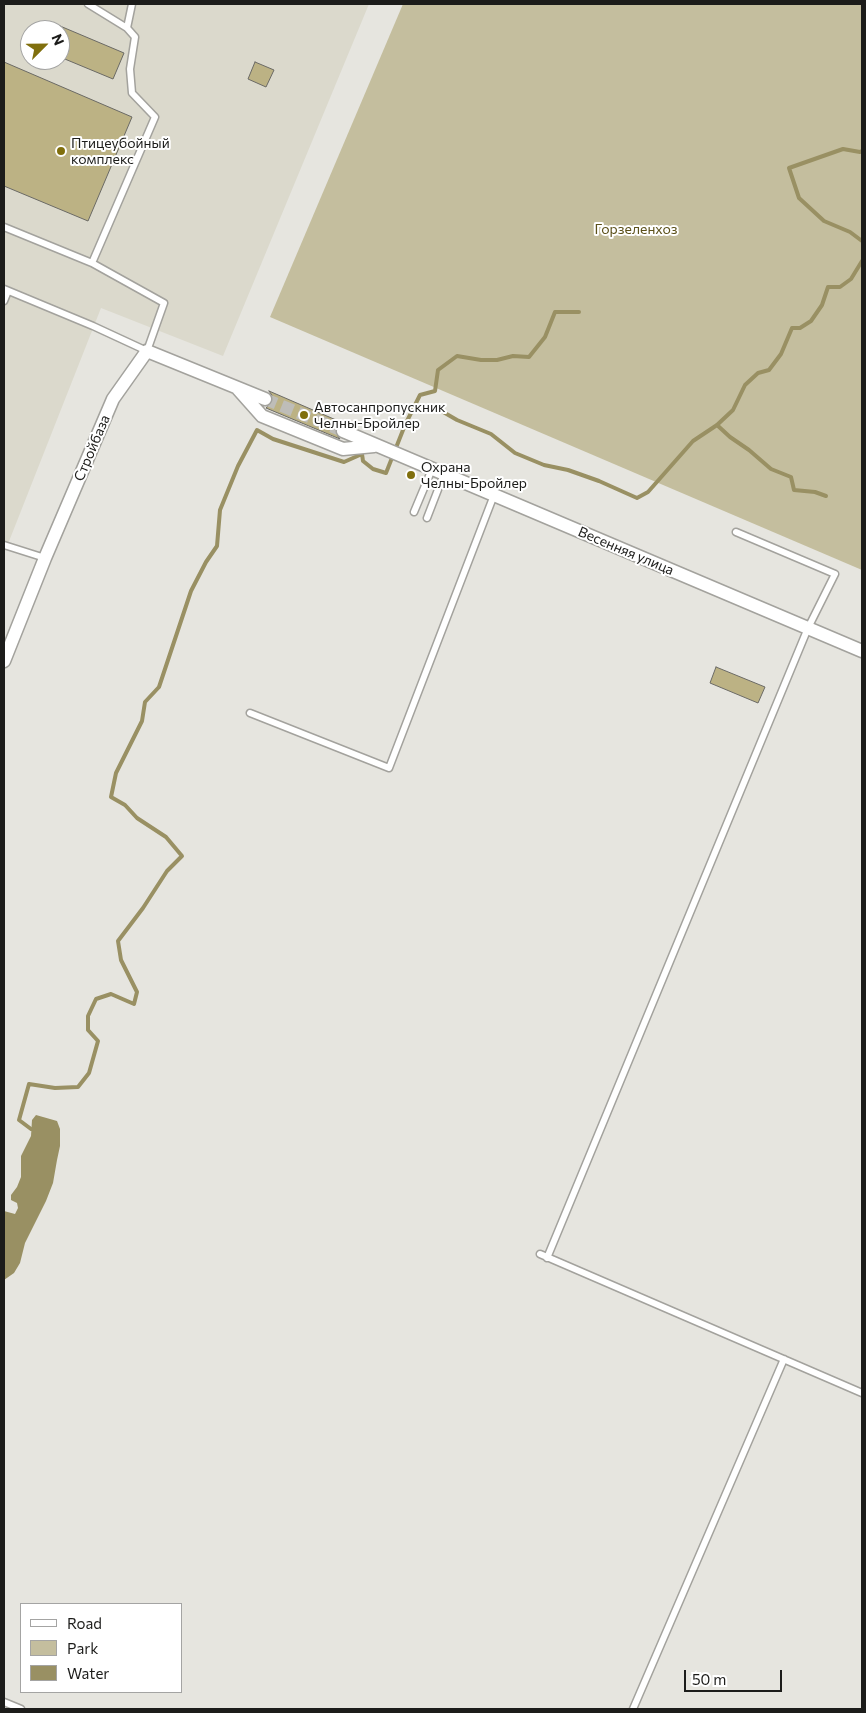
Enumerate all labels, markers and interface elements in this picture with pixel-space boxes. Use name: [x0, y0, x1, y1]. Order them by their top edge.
north arrow: [20, 20, 70, 70]
text: N: [48, 31, 68, 47]
place label: Птицеубойный комплекс: [71, 135, 170, 168]
marker: Птицеубойный комплекс: [55, 145, 67, 157]
park label: Горзеленхоз: [594, 221, 678, 237]
place label: Автосанпропускник Челны-Бройлер: [314, 399, 445, 432]
marker: Автосанпропускник Челны-Бройлер: [298, 409, 310, 421]
street label: Стройбаза: [71, 412, 113, 484]
place label: Охрана Челны-Бройлер: [421, 459, 527, 492]
marker: Охрана Челны-Бройлер: [405, 469, 417, 481]
street label: Весенняя улица: [576, 523, 676, 579]
legend: [20, 1603, 182, 1693]
text: Road: [67, 1614, 102, 1632]
text: Park: [67, 1639, 98, 1657]
scale bar: [686, 1660, 784, 1692]
text: Water: [67, 1664, 109, 1682]
text: 50 m: [692, 1670, 726, 1688]

